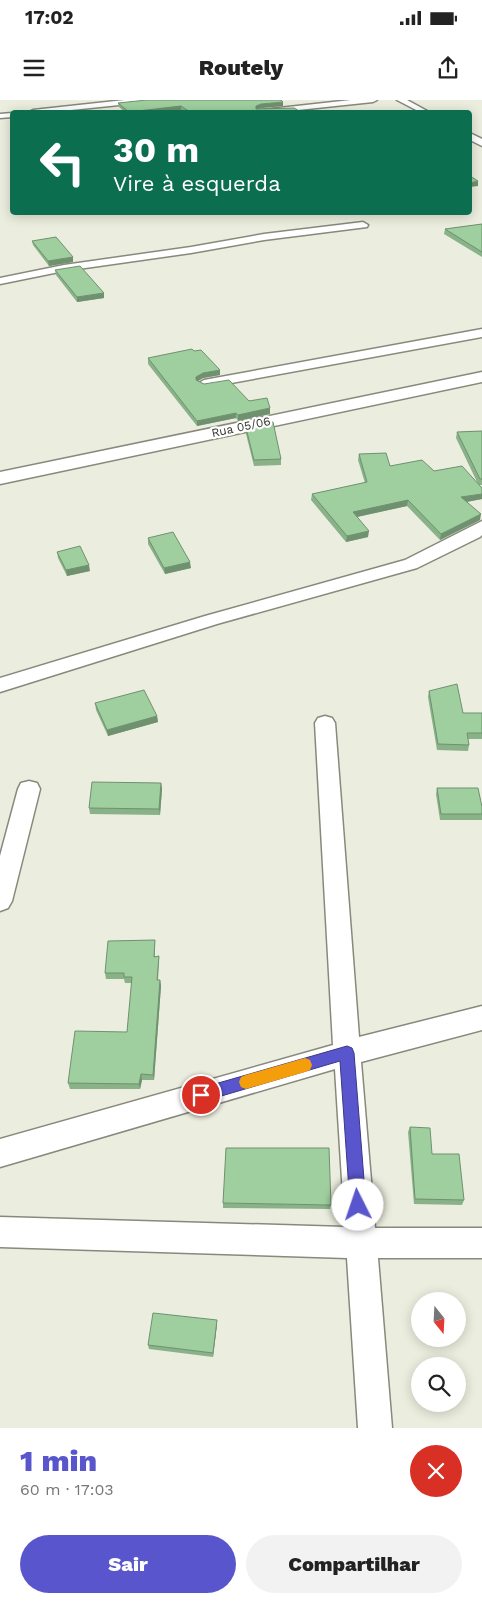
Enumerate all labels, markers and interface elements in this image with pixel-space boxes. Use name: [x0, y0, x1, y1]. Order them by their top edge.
text: 17:02: [25, 6, 74, 29]
icon: menu: [20, 54, 48, 82]
icon: share: [434, 54, 462, 82]
text: Routely: [199, 55, 283, 80]
text: 30 m: [113, 129, 199, 171]
icon: left: [30, 130, 95, 195]
text: Vire à esquerda: [113, 171, 281, 196]
street label: Rua 05/06: [210, 414, 272, 440]
pin: [180, 1074, 222, 1116]
icon: arrive: [187, 1081, 215, 1109]
position arrow: [331, 1178, 383, 1230]
north arrow: [411, 1292, 466, 1348]
map controls: [411, 1292, 466, 1412]
button: search: [411, 1357, 466, 1412]
text: 1 min: [20, 1443, 97, 1478]
button: close: [410, 1445, 462, 1497]
text: 60 m · 17:03: [20, 1480, 114, 1499]
button: Sair: [20, 1535, 236, 1593]
button: Compartilhar: [246, 1535, 462, 1593]

